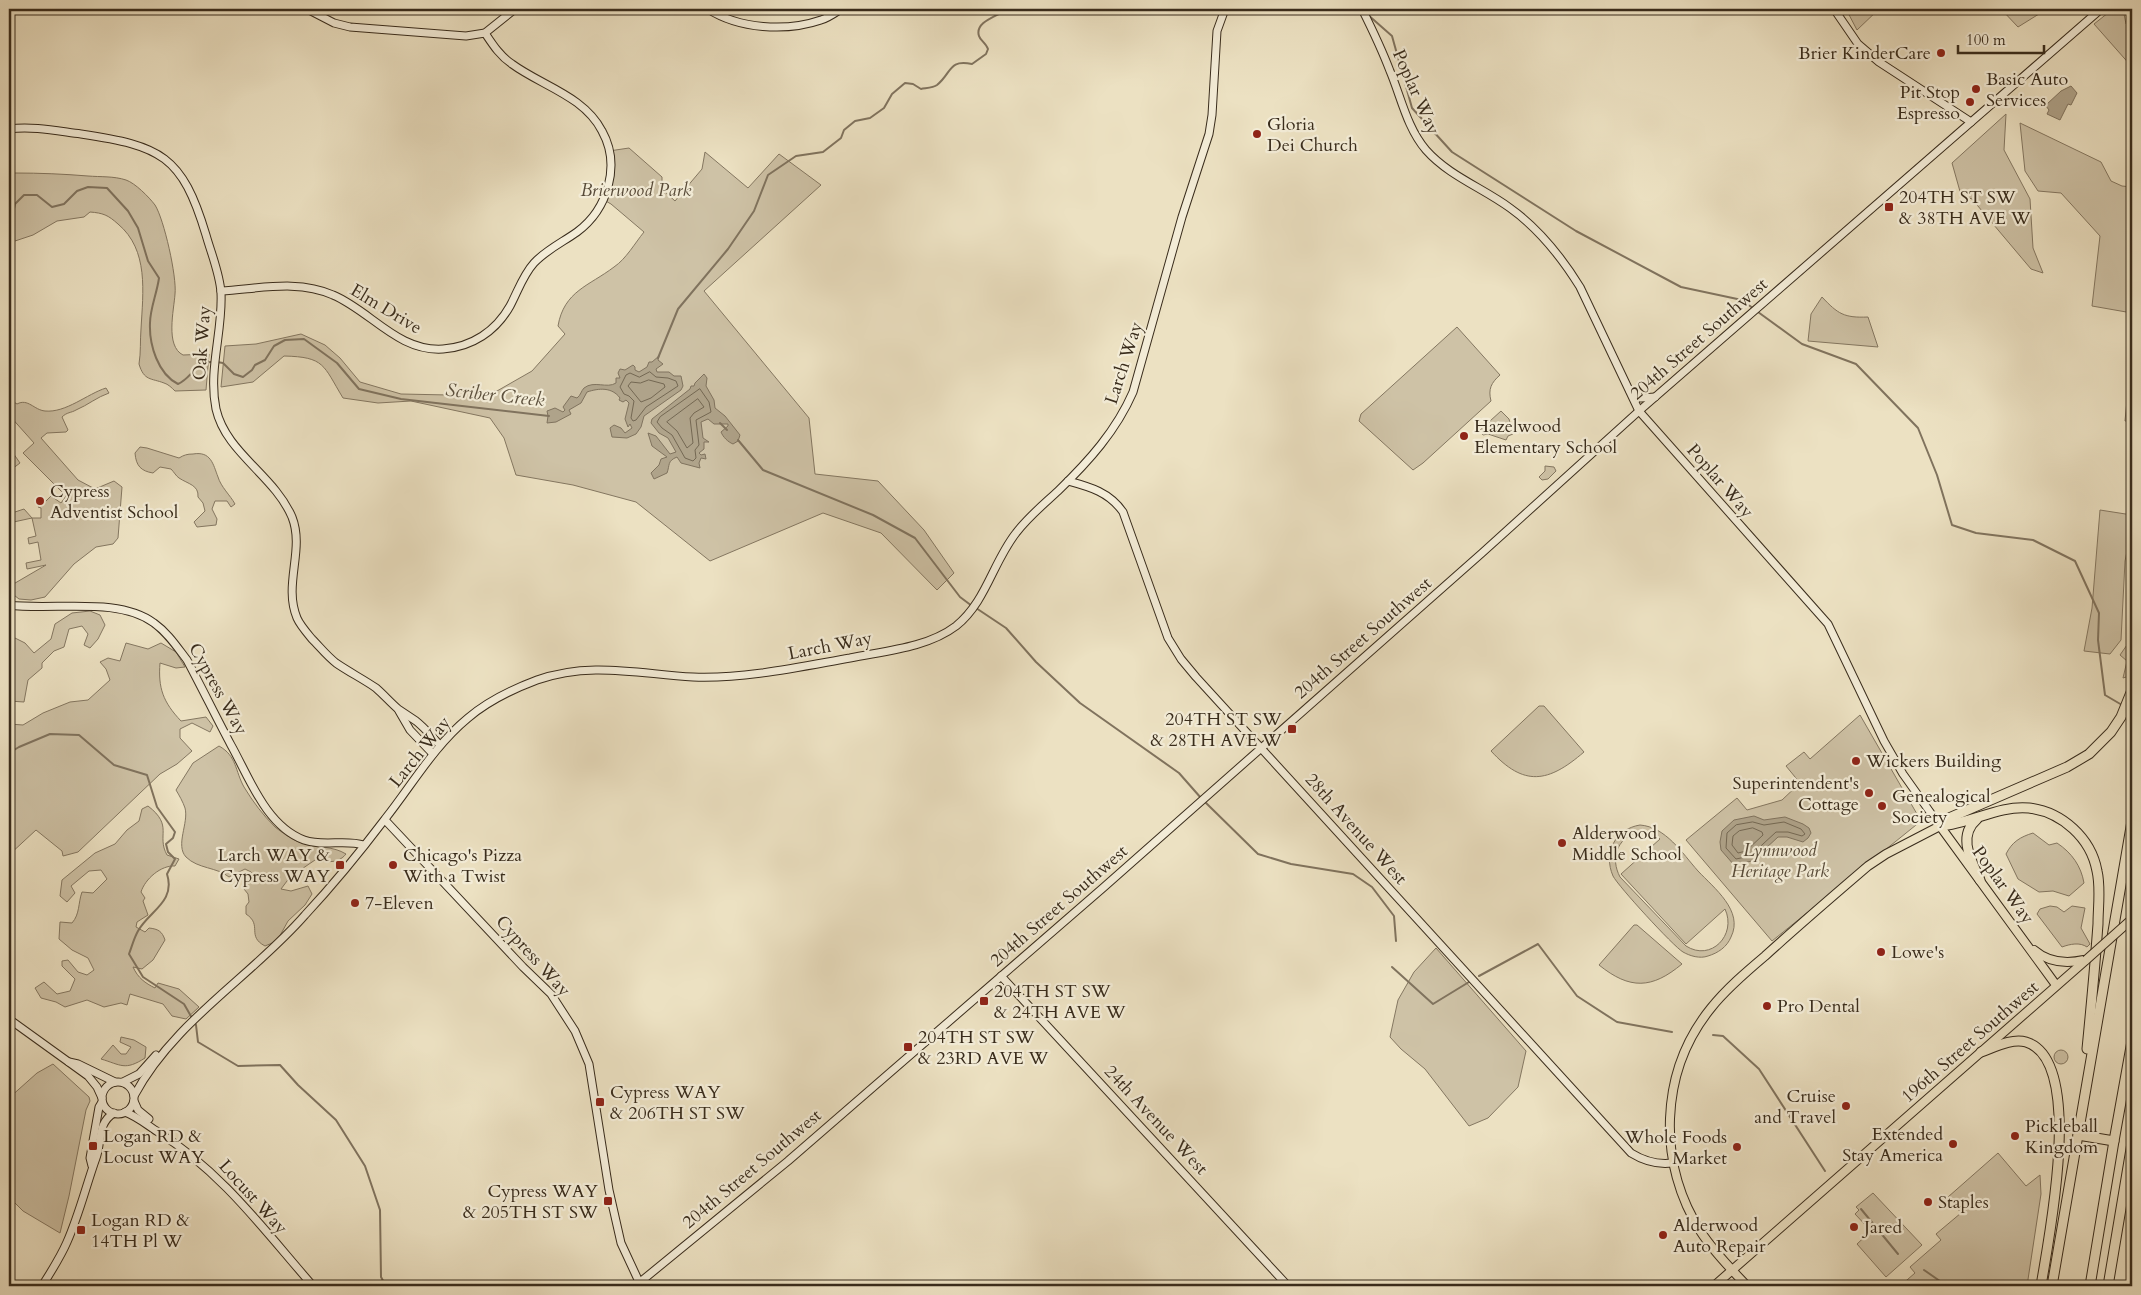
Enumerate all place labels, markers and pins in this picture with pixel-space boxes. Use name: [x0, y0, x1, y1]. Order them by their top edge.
place label: Brier KinderCare: [1798, 41, 1931, 66]
marker: Brier KinderCare: [1935, 47, 1947, 59]
place label: Basic Auto Services: [1986, 67, 2069, 113]
place label: Pit Stop Espresso: [1897, 80, 1960, 126]
marker: Basic Auto Services: [1970, 83, 1982, 95]
marker: Pit Stop Espresso: [1964, 96, 1976, 108]
place label: Gloria Dei Church: [1267, 112, 1358, 158]
marker: Gloria Dei Church: [1251, 128, 1263, 140]
place label: 204TH ST SW & 38TH AVE W: [1899, 185, 2031, 231]
marker: 204TH ST SW & 38TH AVE W: [1883, 201, 1895, 213]
place label: Hazelwood Elementary School: [1474, 414, 1617, 460]
marker: Hazelwood Elementary School: [1458, 430, 1470, 442]
place label: Cypress Adventist School: [50, 479, 179, 525]
marker: Cypress Adventist School: [34, 495, 46, 507]
place label: 204TH ST SW & 28TH AVE W: [1150, 707, 1282, 753]
marker: 204TH ST SW & 28TH AVE W: [1286, 723, 1298, 735]
place label: Wickers Building: [1865, 749, 2002, 774]
marker: Wickers Building: [1850, 755, 1862, 767]
place label: Superintendent's Cottage: [1733, 771, 1859, 817]
place label: Genealogical Society: [1892, 784, 1991, 830]
marker: Superintendent's Cottage: [1863, 787, 1875, 799]
marker: Genealogical Society: [1876, 800, 1888, 812]
place label: Alderwood Middle School: [1572, 821, 1682, 867]
marker: Alderwood Middle School: [1556, 837, 1568, 849]
place label: Larch WAY & Cypress WAY: [218, 843, 331, 889]
place label: Chicago's Pizza With a Twist: [402, 843, 522, 889]
marker: Larch WAY & Cypress WAY: [334, 859, 346, 871]
marker: Chicago's Pizza With a Twist: [387, 859, 399, 871]
place label: 7-Eleven: [365, 891, 434, 916]
marker: 7-Eleven: [349, 897, 361, 909]
place label: Lowe's: [1891, 940, 1944, 965]
marker: Lowe's: [1875, 946, 1887, 958]
place label: 204TH ST SW & 24TH AVE W: [994, 979, 1126, 1025]
place label: Pro Dental: [1777, 994, 1860, 1019]
marker: 204TH ST SW & 24TH AVE W: [978, 995, 990, 1007]
marker: Pro Dental: [1761, 1000, 1773, 1012]
place label: 204TH ST SW & 23RD AVE W: [918, 1025, 1049, 1071]
marker: 204TH ST SW & 23RD AVE W: [902, 1041, 914, 1053]
place label: Cypress WAY & 206TH ST SW: [610, 1080, 745, 1126]
place label: Cruise and Travel: [1754, 1084, 1836, 1130]
marker: Cypress WAY & 206TH ST SW: [594, 1096, 606, 1108]
marker: Cruise and Travel: [1840, 1100, 1852, 1112]
place label: Pickleball Kingdom: [2025, 1114, 2099, 1160]
place label: Extended Stay America: [1842, 1122, 1943, 1168]
place label: Logan RD & Locust WAY: [103, 1124, 205, 1170]
place label: Whole Foods Market: [1624, 1125, 1727, 1171]
marker: Pickleball Kingdom: [2009, 1130, 2021, 1142]
marker: Extended Stay America: [1947, 1138, 1959, 1150]
marker: Logan RD & Locust WAY: [87, 1140, 99, 1152]
marker: Whole Foods Market: [1731, 1141, 1743, 1153]
place label: Cypress WAY & 205TH ST SW: [463, 1179, 599, 1225]
place label: Staples: [1938, 1190, 1989, 1215]
marker: Cypress WAY & 205TH ST SW: [602, 1195, 614, 1207]
marker: Staples: [1922, 1196, 1934, 1208]
place label: Logan RD & 14TH Pl W: [91, 1208, 190, 1254]
place label: Alderwood Auto Repair: [1673, 1213, 1766, 1259]
place label: Jared: [1861, 1215, 1903, 1240]
marker: Jared: [1848, 1221, 1860, 1233]
marker: Logan RD & 14TH Pl W: [75, 1224, 87, 1236]
marker: Alderwood Auto Repair: [1657, 1229, 1669, 1241]

